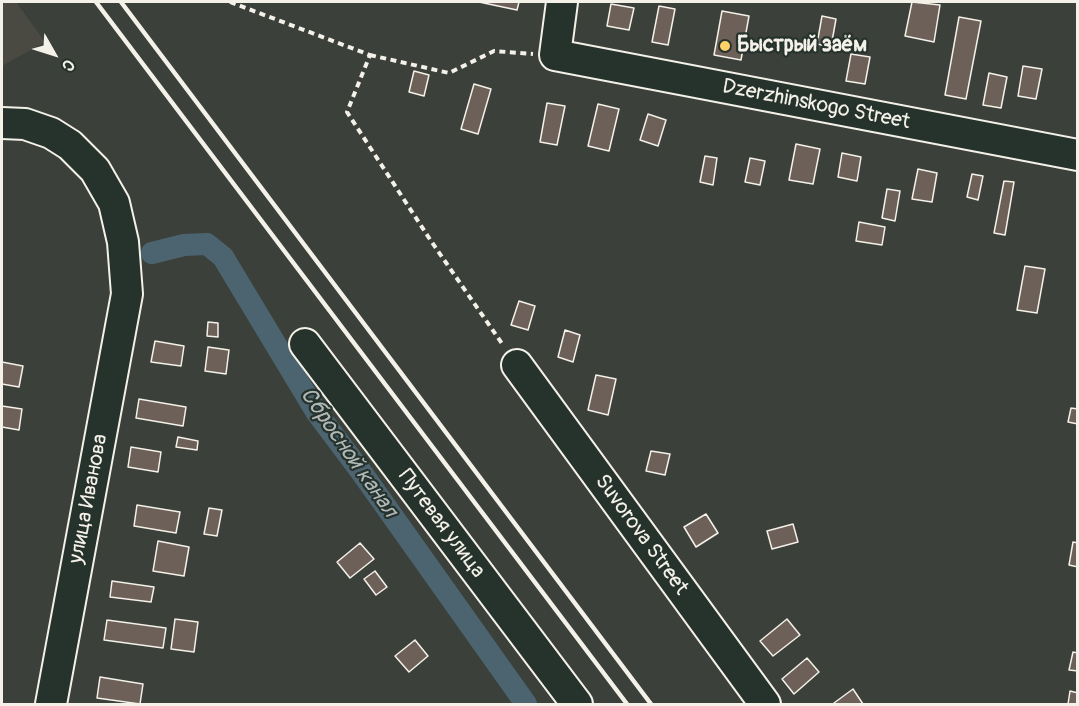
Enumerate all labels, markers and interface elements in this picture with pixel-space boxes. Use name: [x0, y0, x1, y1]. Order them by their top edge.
north arrow: [24, 24, 84, 84]
place label: Быстрый заём: [737, 33, 867, 59]
marker: Быстрый заём: [718, 39, 732, 53]
text: С: [57, 55, 79, 75]
street label: Dzerzhinskogo Street: [720, 74, 912, 136]
water label: Сбросной канал: [294, 383, 402, 523]
street label: улица Иванова: [64, 432, 114, 566]
street label: Путевая улица: [392, 465, 490, 583]
street label: Suvorova Street: [589, 470, 693, 600]

